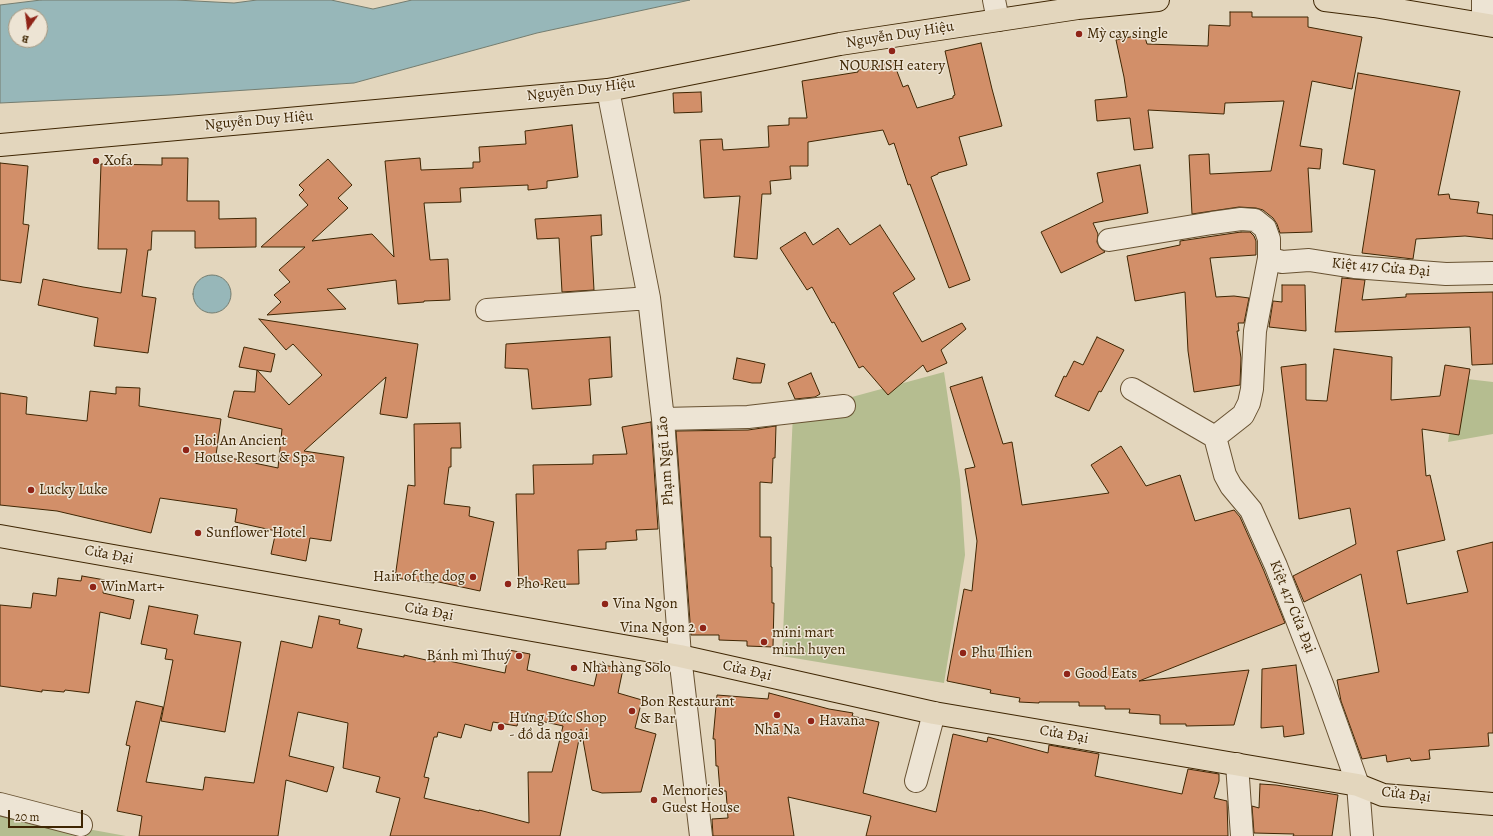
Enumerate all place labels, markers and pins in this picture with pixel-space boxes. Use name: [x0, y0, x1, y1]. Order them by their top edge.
place label: Mỳ cay single: [1087, 25, 1168, 43]
marker: Mỳ cay single: [1074, 29, 1084, 39]
marker: NOURISH eatery: [887, 46, 897, 56]
place label: NOURISH eatery: [839, 57, 945, 75]
place label: Xofa: [104, 152, 133, 170]
marker: Xofa: [91, 156, 101, 166]
place label: Hoi An Ancient House Resort & Spa: [194, 432, 315, 467]
marker: Hoi An Ancient House Resort & Spa: [181, 445, 191, 455]
place label: Lucky Luke: [39, 481, 108, 499]
marker: Lucky Luke: [26, 485, 36, 495]
place label: Sunflower Hotel: [206, 524, 306, 542]
marker: Sunflower Hotel: [193, 528, 203, 538]
place label: Hair of the dog: [373, 568, 465, 586]
marker: Hair of the dog: [468, 572, 478, 582]
place label: Pho Reu: [516, 575, 566, 593]
place label: WinMart+: [101, 578, 165, 596]
marker: Pho Reu: [503, 579, 513, 589]
marker: WinMart+: [88, 582, 98, 592]
place label: Vina Ngon: [613, 595, 678, 613]
marker: Vina Ngon: [600, 599, 610, 609]
place label: Vina Ngon 2: [620, 619, 695, 637]
marker: Vina Ngon 2: [698, 623, 708, 633]
place label: mini mart minh huyen: [772, 624, 845, 659]
marker: mini mart minh huyen: [759, 637, 769, 647]
place label: Phu Thien: [971, 644, 1032, 662]
place label: Bánh mì Thuý: [427, 647, 511, 665]
marker: Phu Thien: [958, 648, 968, 658]
marker: Bánh mì Thuý: [514, 651, 524, 661]
place label: Nhà hàng Solo: [582, 659, 671, 677]
marker: Nhà hàng Solo: [569, 663, 579, 673]
place label: Good Eats: [1075, 665, 1137, 683]
marker: Good Eats: [1062, 669, 1072, 679]
place label: Bon Restaurant & Bar: [640, 693, 735, 728]
marker: Bon Restaurant & Bar: [627, 706, 637, 716]
place label: Hưng Đức Shop - đồ dã ngoại: [509, 709, 607, 744]
marker: Nhã Na: [772, 710, 782, 720]
place label: Havana: [819, 712, 865, 730]
marker: Havana: [806, 716, 816, 726]
place label: Nhã Na: [754, 721, 800, 739]
marker: Hưng Đức Shop - đồ dã ngoại: [496, 722, 506, 732]
place label: Memories Guest House: [662, 782, 740, 817]
marker: Memories Guest House: [649, 795, 659, 805]

